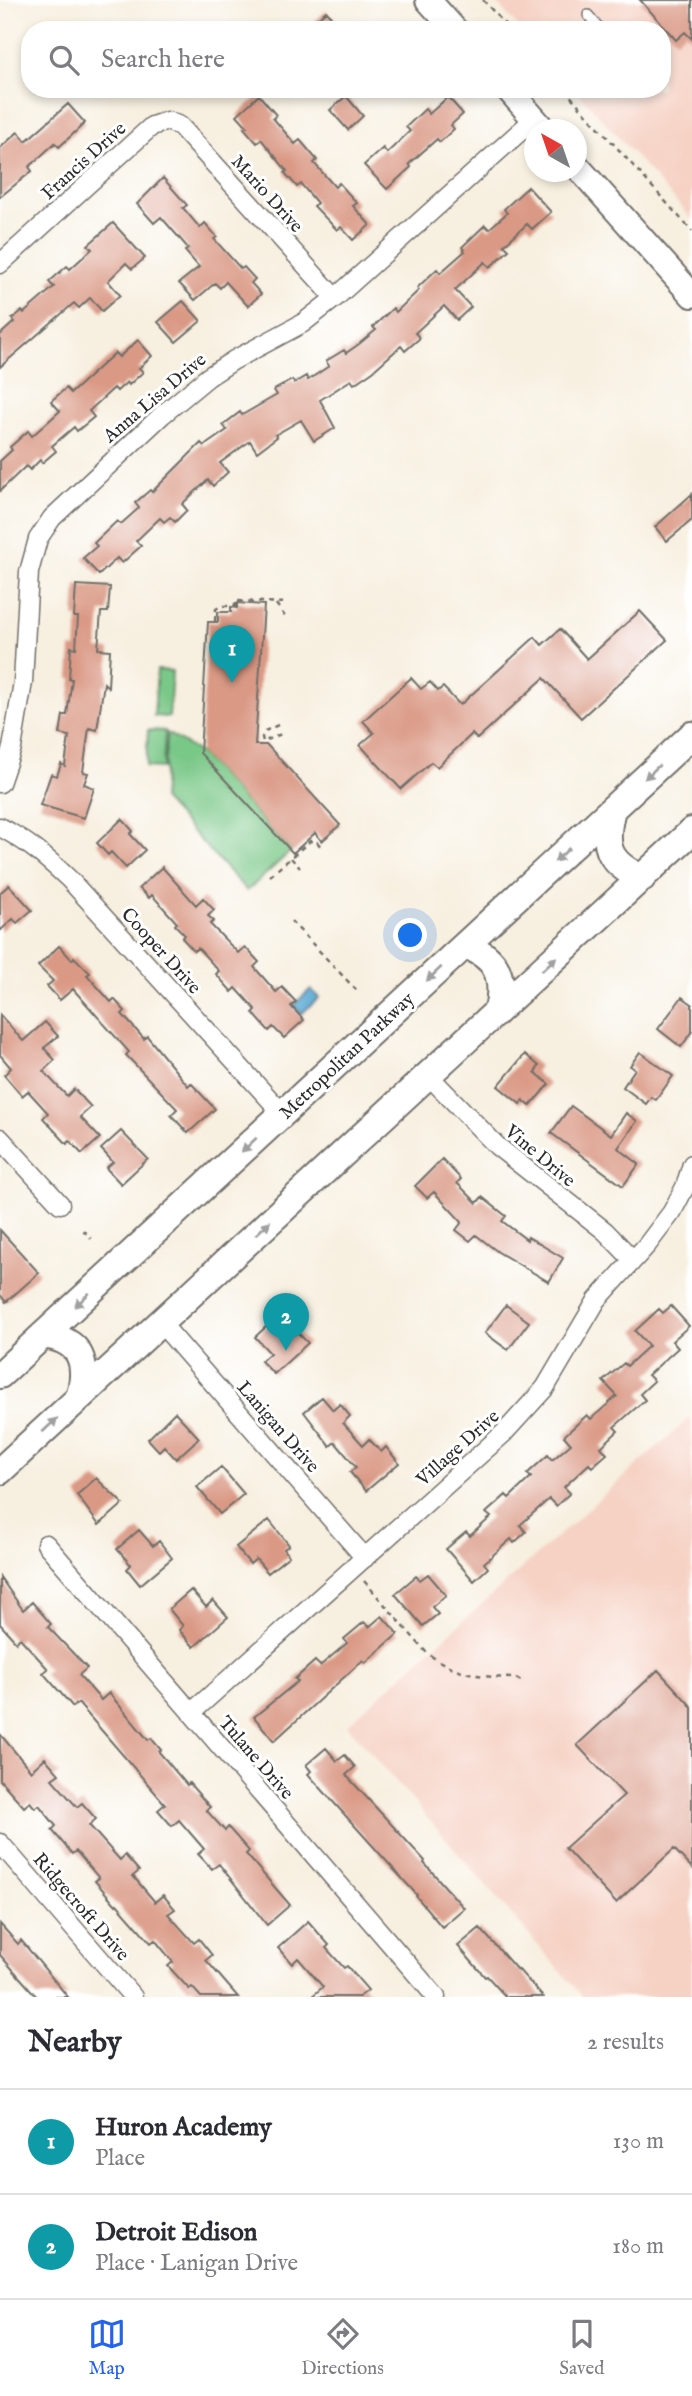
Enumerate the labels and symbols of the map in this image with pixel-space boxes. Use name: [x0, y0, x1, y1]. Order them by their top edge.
street label: Francis Drive: [37, 117, 132, 206]
north arrow: [524, 119, 587, 182]
street label: Mario Drive: [225, 150, 308, 238]
street label: Anna Lisa Drive: [98, 348, 212, 449]
pin: 1: [209, 625, 255, 683]
one-way arrow: [643, 764, 661, 780]
one-way arrow: [553, 847, 571, 863]
street label: Cooper Drive: [115, 903, 206, 1000]
your location: [393, 918, 427, 952]
one-way arrow: [540, 956, 557, 972]
one-way arrow: [426, 966, 443, 982]
street label: Metropolitan Parkway: [275, 987, 420, 1125]
street label: Vine Drive: [499, 1119, 580, 1193]
one-way arrow: [241, 1137, 258, 1153]
one-way arrow: [254, 1221, 271, 1237]
one-way arrow: [74, 1291, 91, 1307]
pin: 2: [263, 1293, 309, 1351]
street label: Lanigan Drive: [231, 1376, 324, 1478]
street label: Village Drive: [411, 1405, 505, 1493]
one-way arrow: [41, 1417, 58, 1433]
street label: Tulane Drive: [213, 1712, 298, 1805]
street label: Ridgecroft Drive: [27, 1848, 134, 1967]

